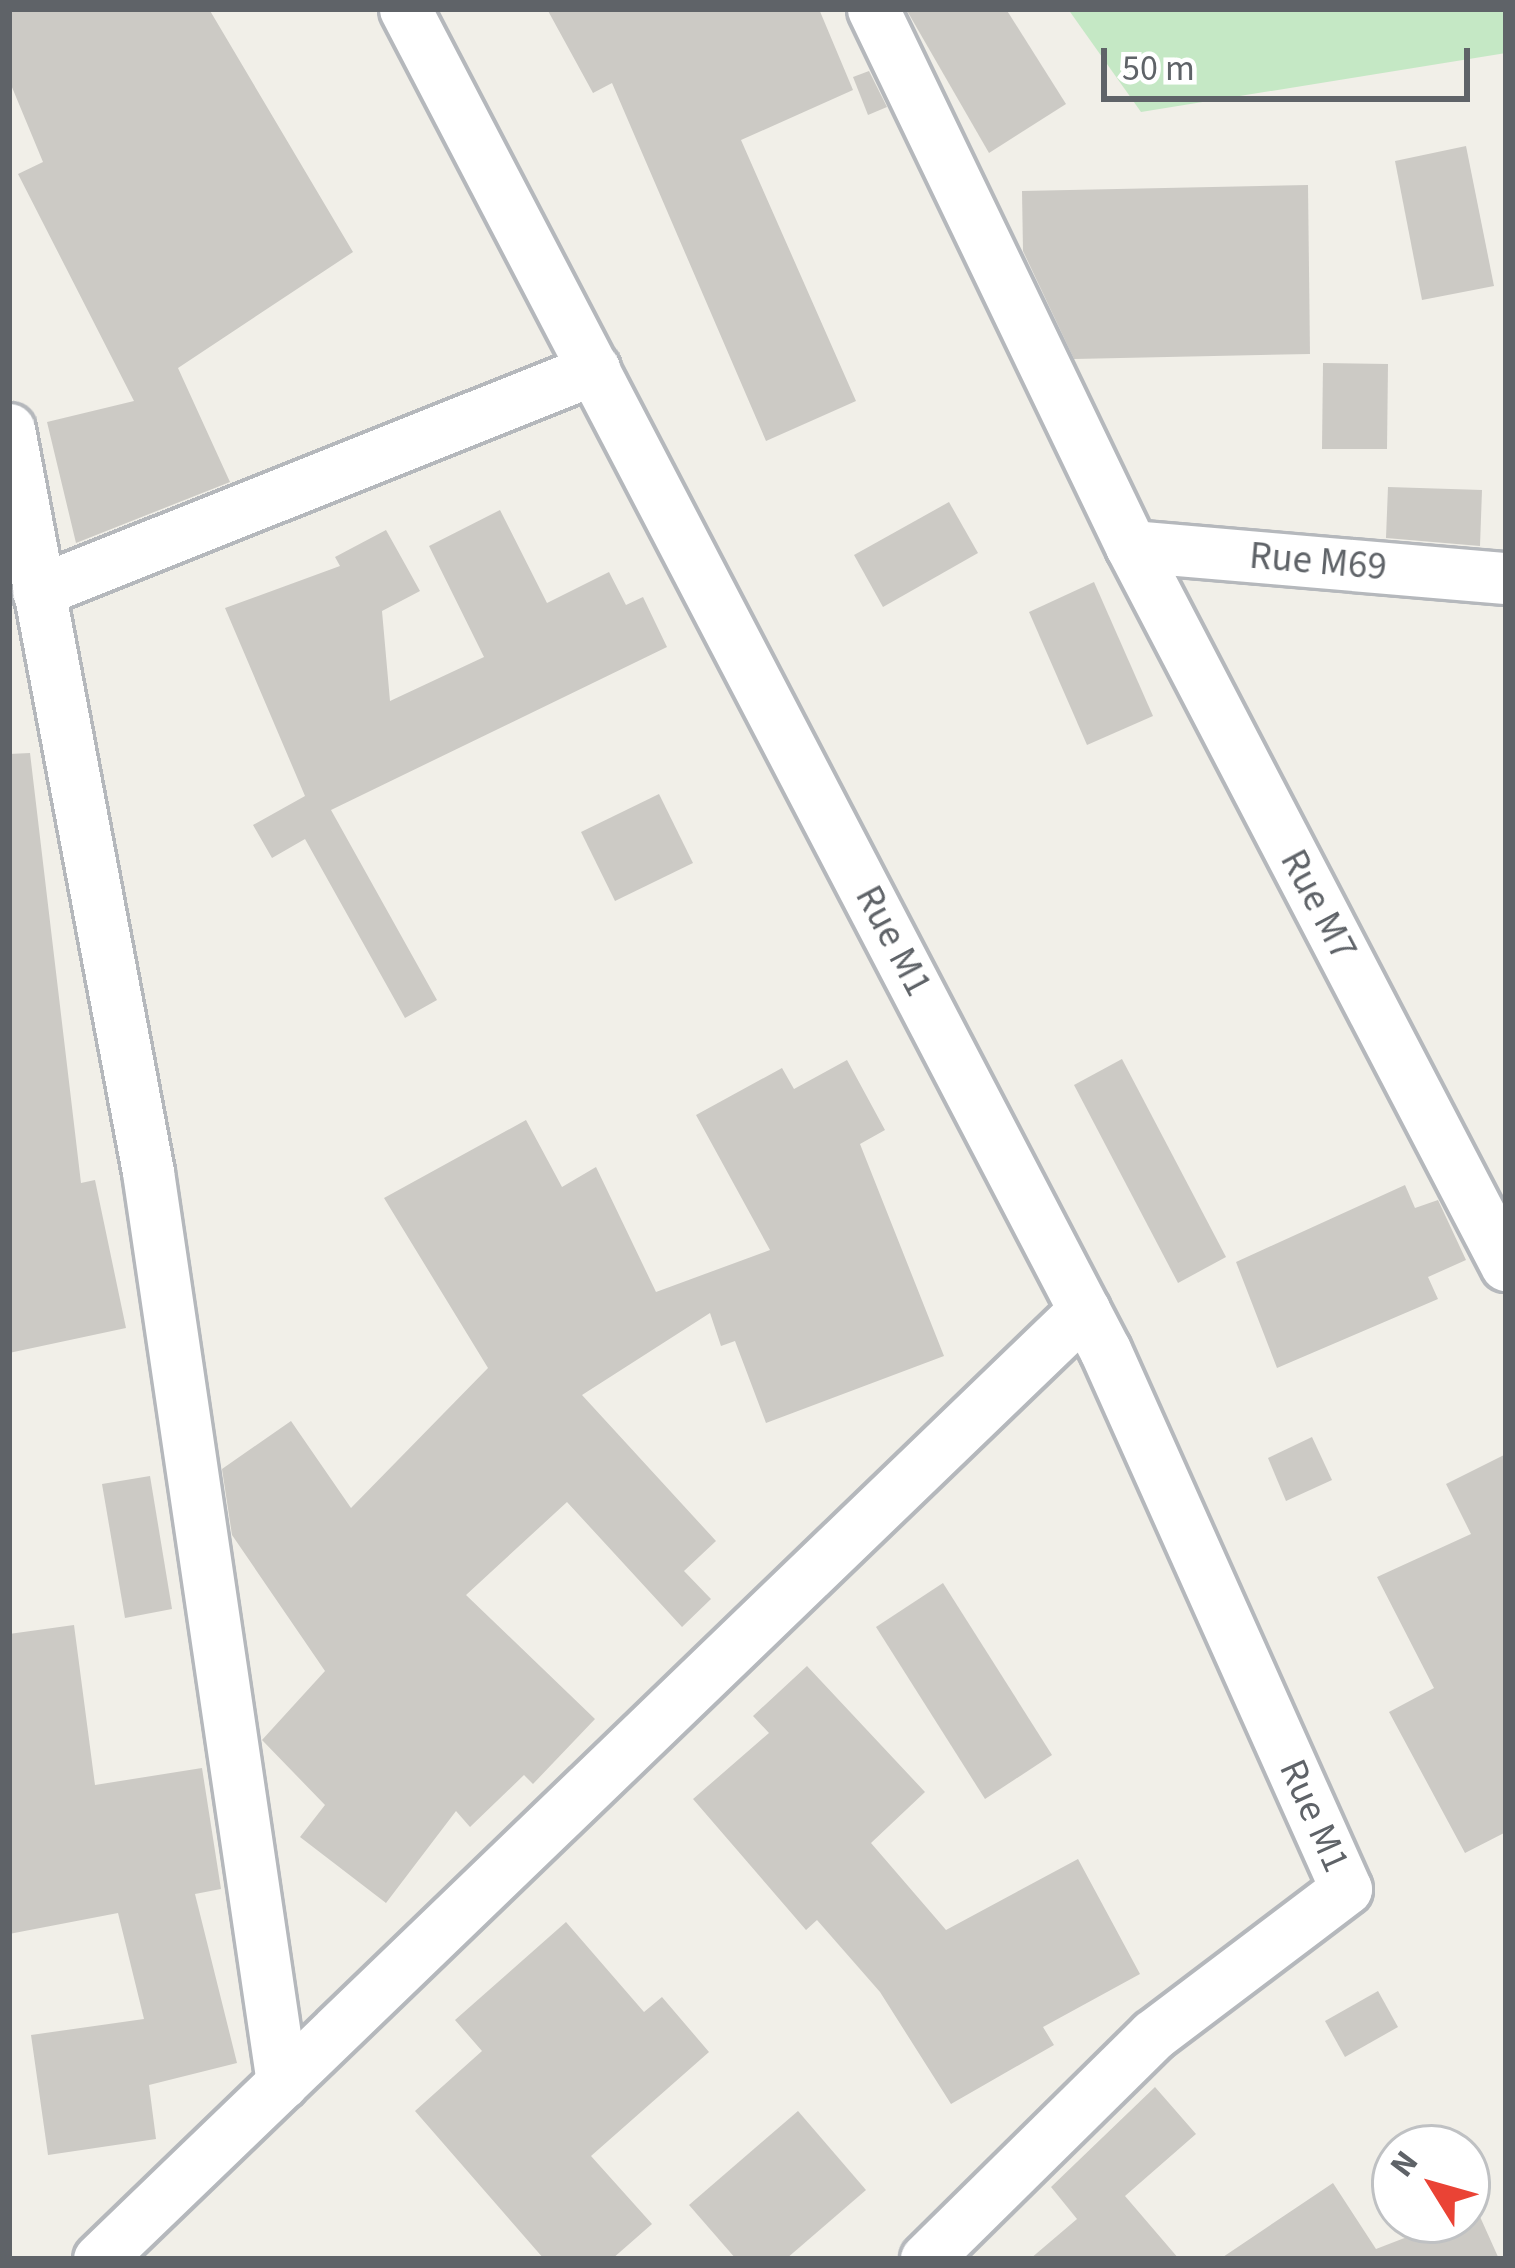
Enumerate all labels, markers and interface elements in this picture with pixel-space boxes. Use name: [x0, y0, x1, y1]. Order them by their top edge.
scale bar: [1107, 24, 1476, 98]
text: 50 m: [1122, 43, 1195, 94]
street label: Rue M69: [1247, 533, 1389, 591]
street label: Rue M7: [1270, 842, 1366, 968]
street label: Rue M1: [845, 878, 941, 1004]
street label: Rue M1: [1269, 1752, 1359, 1880]
north arrow: [1371, 2124, 1491, 2244]
text: N: [1379, 2141, 1430, 2187]

